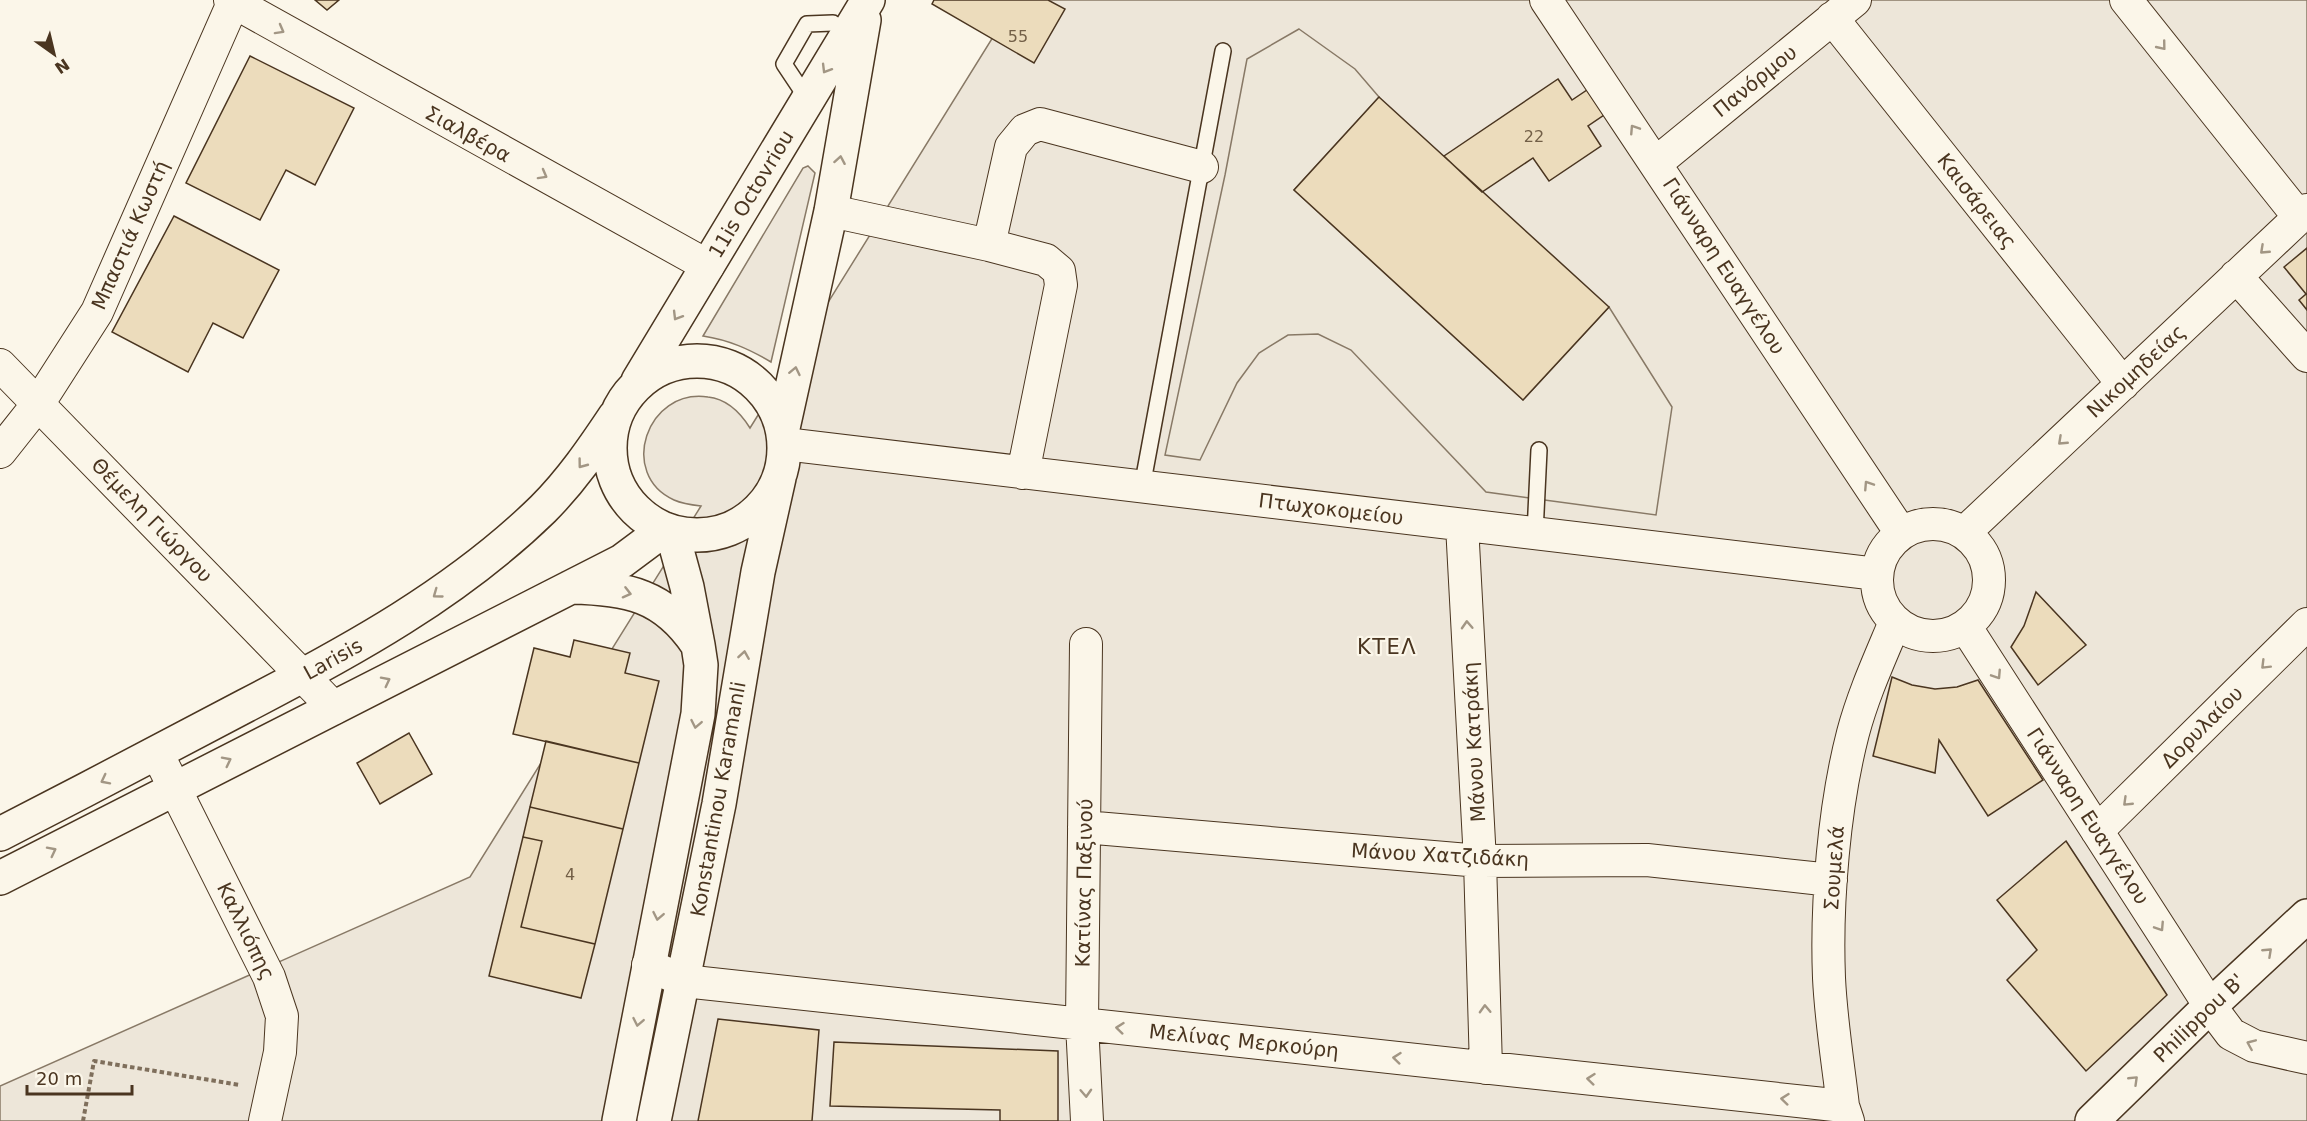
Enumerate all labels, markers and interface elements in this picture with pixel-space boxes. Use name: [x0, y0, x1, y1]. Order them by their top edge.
one-way arrow: [274, 22, 285, 34]
north arrow: [24, 24, 84, 84]
house number: 55: [1008, 27, 1028, 46]
one-way arrow: [2155, 39, 2166, 50]
street label: Πανόρμου: [1708, 40, 1802, 122]
text: N: [51, 54, 73, 78]
one-way arrow: [822, 63, 834, 73]
street label: Σιαλβέρα: [421, 101, 515, 167]
one-way arrow: [1630, 125, 1641, 136]
street label: 11is Octovriou: [703, 126, 799, 262]
house number: 22: [1524, 127, 1544, 146]
street label: Καισάρειας: [1932, 149, 2022, 253]
one-way arrow: [833, 155, 845, 164]
street label: Μπαστιά Κωστή: [86, 157, 174, 313]
one-way arrow: [537, 168, 547, 179]
street label: Γιάνναρη Ευαγγέλου: [1658, 173, 1790, 359]
one-way arrow: [2261, 243, 2271, 254]
one-way arrow: [673, 310, 685, 320]
street label: Νικομηδείας: [2082, 319, 2190, 423]
one-way arrow: [788, 366, 801, 376]
one-way arrow: [2058, 434, 2069, 445]
street label: Θέμελη Γιώργου: [86, 453, 218, 587]
one-way arrow: [578, 457, 589, 468]
one-way arrow: [1865, 480, 1876, 491]
street label: Πτωχοκομείου: [1257, 488, 1405, 530]
one-way arrow: [621, 586, 632, 598]
one-way arrow: [433, 587, 444, 598]
one-way arrow: [1461, 621, 1474, 630]
street label: Larisis: [299, 633, 367, 685]
district label: ΚΤΕΛ: [1357, 635, 1417, 659]
one-way arrow: [737, 650, 749, 660]
one-way arrow: [2262, 657, 2273, 668]
street label: Μάνου Κατράκη: [1458, 661, 1490, 823]
one-way arrow: [1989, 669, 2000, 680]
one-way arrow: [380, 676, 391, 688]
street label: Konstantinou Karamanli: [685, 679, 751, 919]
street label: Δορυλαίου: [2156, 681, 2248, 773]
one-way arrow: [690, 719, 703, 729]
street label: Γιάνναρη Ευαγγέλου: [2022, 723, 2154, 909]
one-way arrow: [220, 757, 231, 769]
one-way arrow: [100, 773, 111, 784]
one-way arrow: [2123, 795, 2133, 806]
street label: Κατίνας Παξινού: [1071, 798, 1097, 968]
street label: Σουμελά: [1819, 825, 1849, 911]
street label: Μάνου Χατζιδάκη: [1350, 838, 1530, 872]
one-way arrow: [46, 847, 56, 858]
house number: 4: [565, 865, 575, 884]
street label: Καλλιόπης: [212, 878, 280, 984]
one-way arrow: [652, 910, 665, 920]
one-way arrow: [2152, 921, 2163, 932]
one-way arrow: [2261, 948, 2272, 959]
street label: Philippou B': [2148, 969, 2250, 1067]
one-way arrow: [1478, 1005, 1491, 1014]
one-way arrow: [632, 1017, 645, 1027]
street label: Μελίνας Μερκούρη: [1148, 1019, 1340, 1063]
one-way arrow: [1115, 1022, 1124, 1035]
one-way arrow: [2247, 1039, 2258, 1051]
one-way arrow: [1392, 1052, 1402, 1065]
scale bar: [27, 1058, 132, 1096]
text: 20 m: [36, 1068, 82, 1089]
one-way arrow: [1586, 1073, 1595, 1086]
one-way arrow: [2127, 1076, 2138, 1087]
one-way arrow: [1079, 1089, 1092, 1098]
one-way arrow: [1780, 1093, 1789, 1106]

